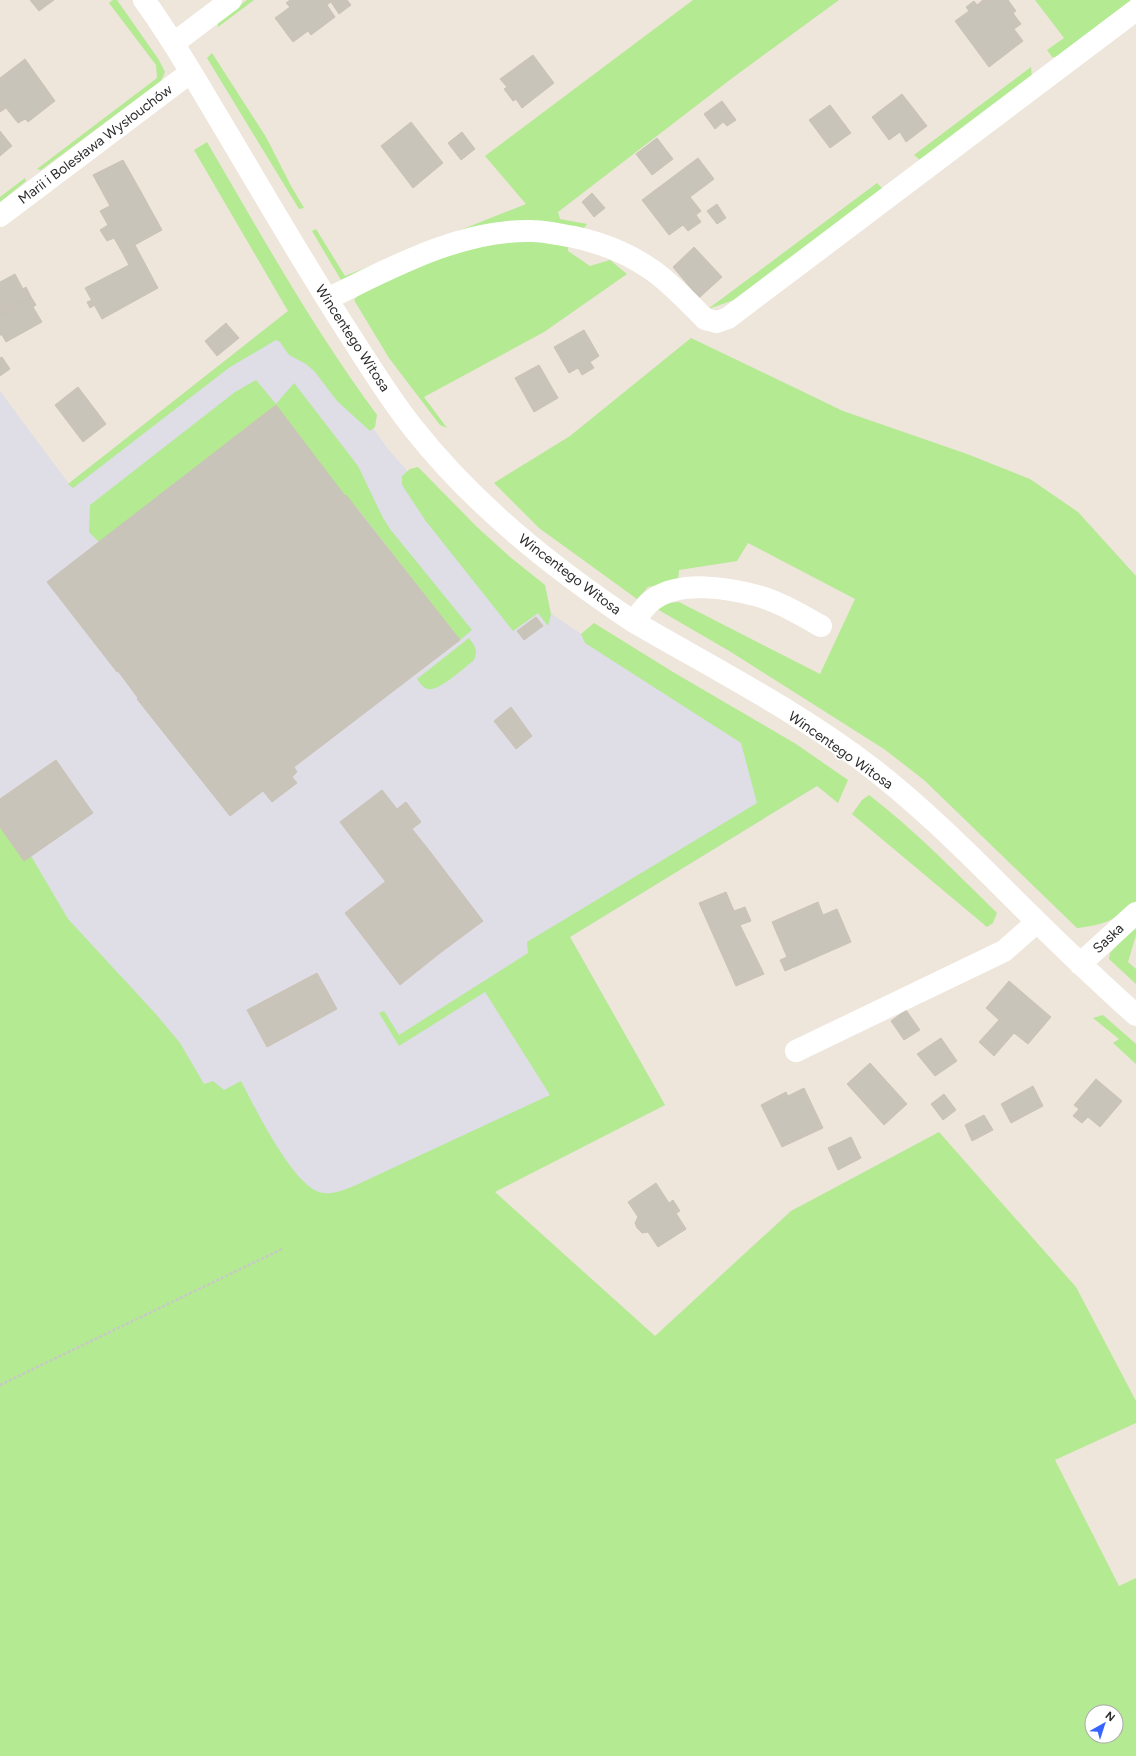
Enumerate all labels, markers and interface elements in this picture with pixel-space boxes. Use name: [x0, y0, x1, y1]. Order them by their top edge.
street label: Marii i Bolesława Wysłouchów: [15, 81, 176, 208]
street label: Wincentego Witosa: [312, 282, 393, 395]
street label: Wincentego Witosa: [515, 530, 624, 618]
street label: Wincentego Witosa: [785, 708, 896, 793]
street label: Saska: [1089, 920, 1127, 957]
north arrow: [1084, 1704, 1124, 1744]
text: N: [1103, 1709, 1117, 1724]

